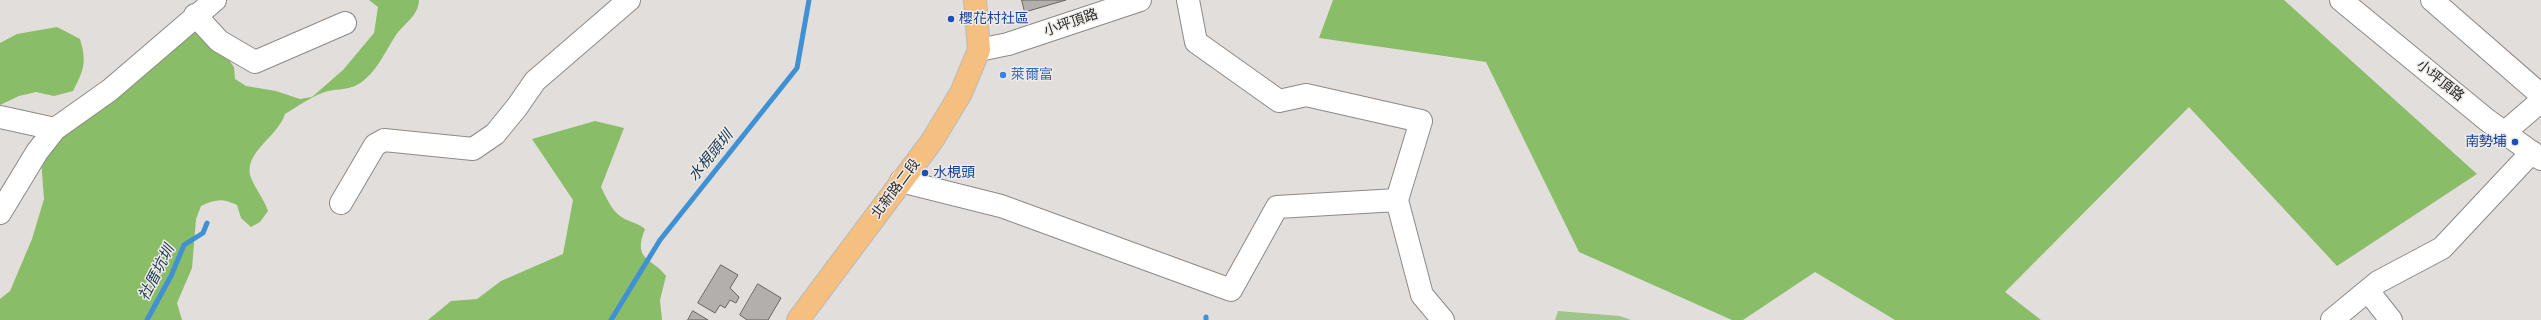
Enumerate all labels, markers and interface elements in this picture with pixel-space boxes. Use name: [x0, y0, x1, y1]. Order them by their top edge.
street label: 小坪頂路: [1042, 6, 1100, 40]
place label: 櫻花村社區: [959, 11, 1029, 27]
marker: 櫻花村社區: [946, 14, 956, 24]
street label: 小坪頂路: [2413, 57, 2467, 105]
place label: 萊爾富: [1011, 67, 1053, 83]
marker: 萊爾富: [998, 70, 1008, 80]
water label: 水梘頭圳: [685, 127, 737, 185]
place label: 南勢埔: [2465, 134, 2507, 150]
marker: 南勢埔: [2510, 137, 2520, 147]
street label: 北新路二段: [868, 156, 924, 222]
place label: 水梘頭: [933, 165, 975, 181]
marker: 水梘頭: [920, 168, 930, 178]
water label: 社厝坑圳: [135, 242, 179, 304]

